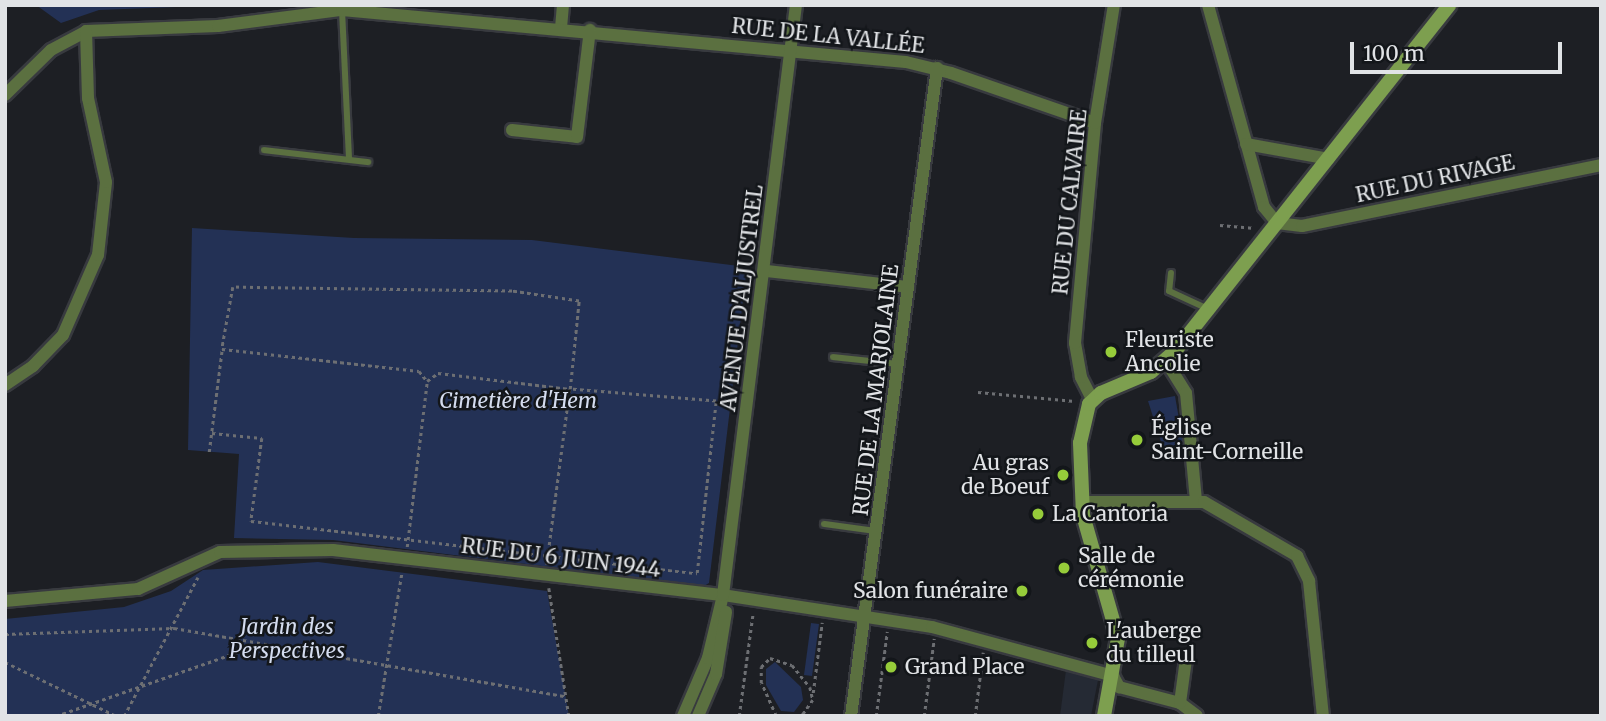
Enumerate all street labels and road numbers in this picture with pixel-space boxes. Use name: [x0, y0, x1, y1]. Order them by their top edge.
street label: RUE DE LA VALLÉE: [730, 13, 926, 59]
street label: RUE DU CALVAIRE: [1048, 108, 1092, 296]
street label: RUE DU RIVAGE: [1353, 150, 1517, 208]
street label: AVENUE D'ALJUSTREL: [716, 183, 768, 413]
street label: RUE DE LA MARJOLAINE: [848, 263, 904, 517]
street label: RUE DU 6 JUIN 1944: [460, 533, 662, 583]

